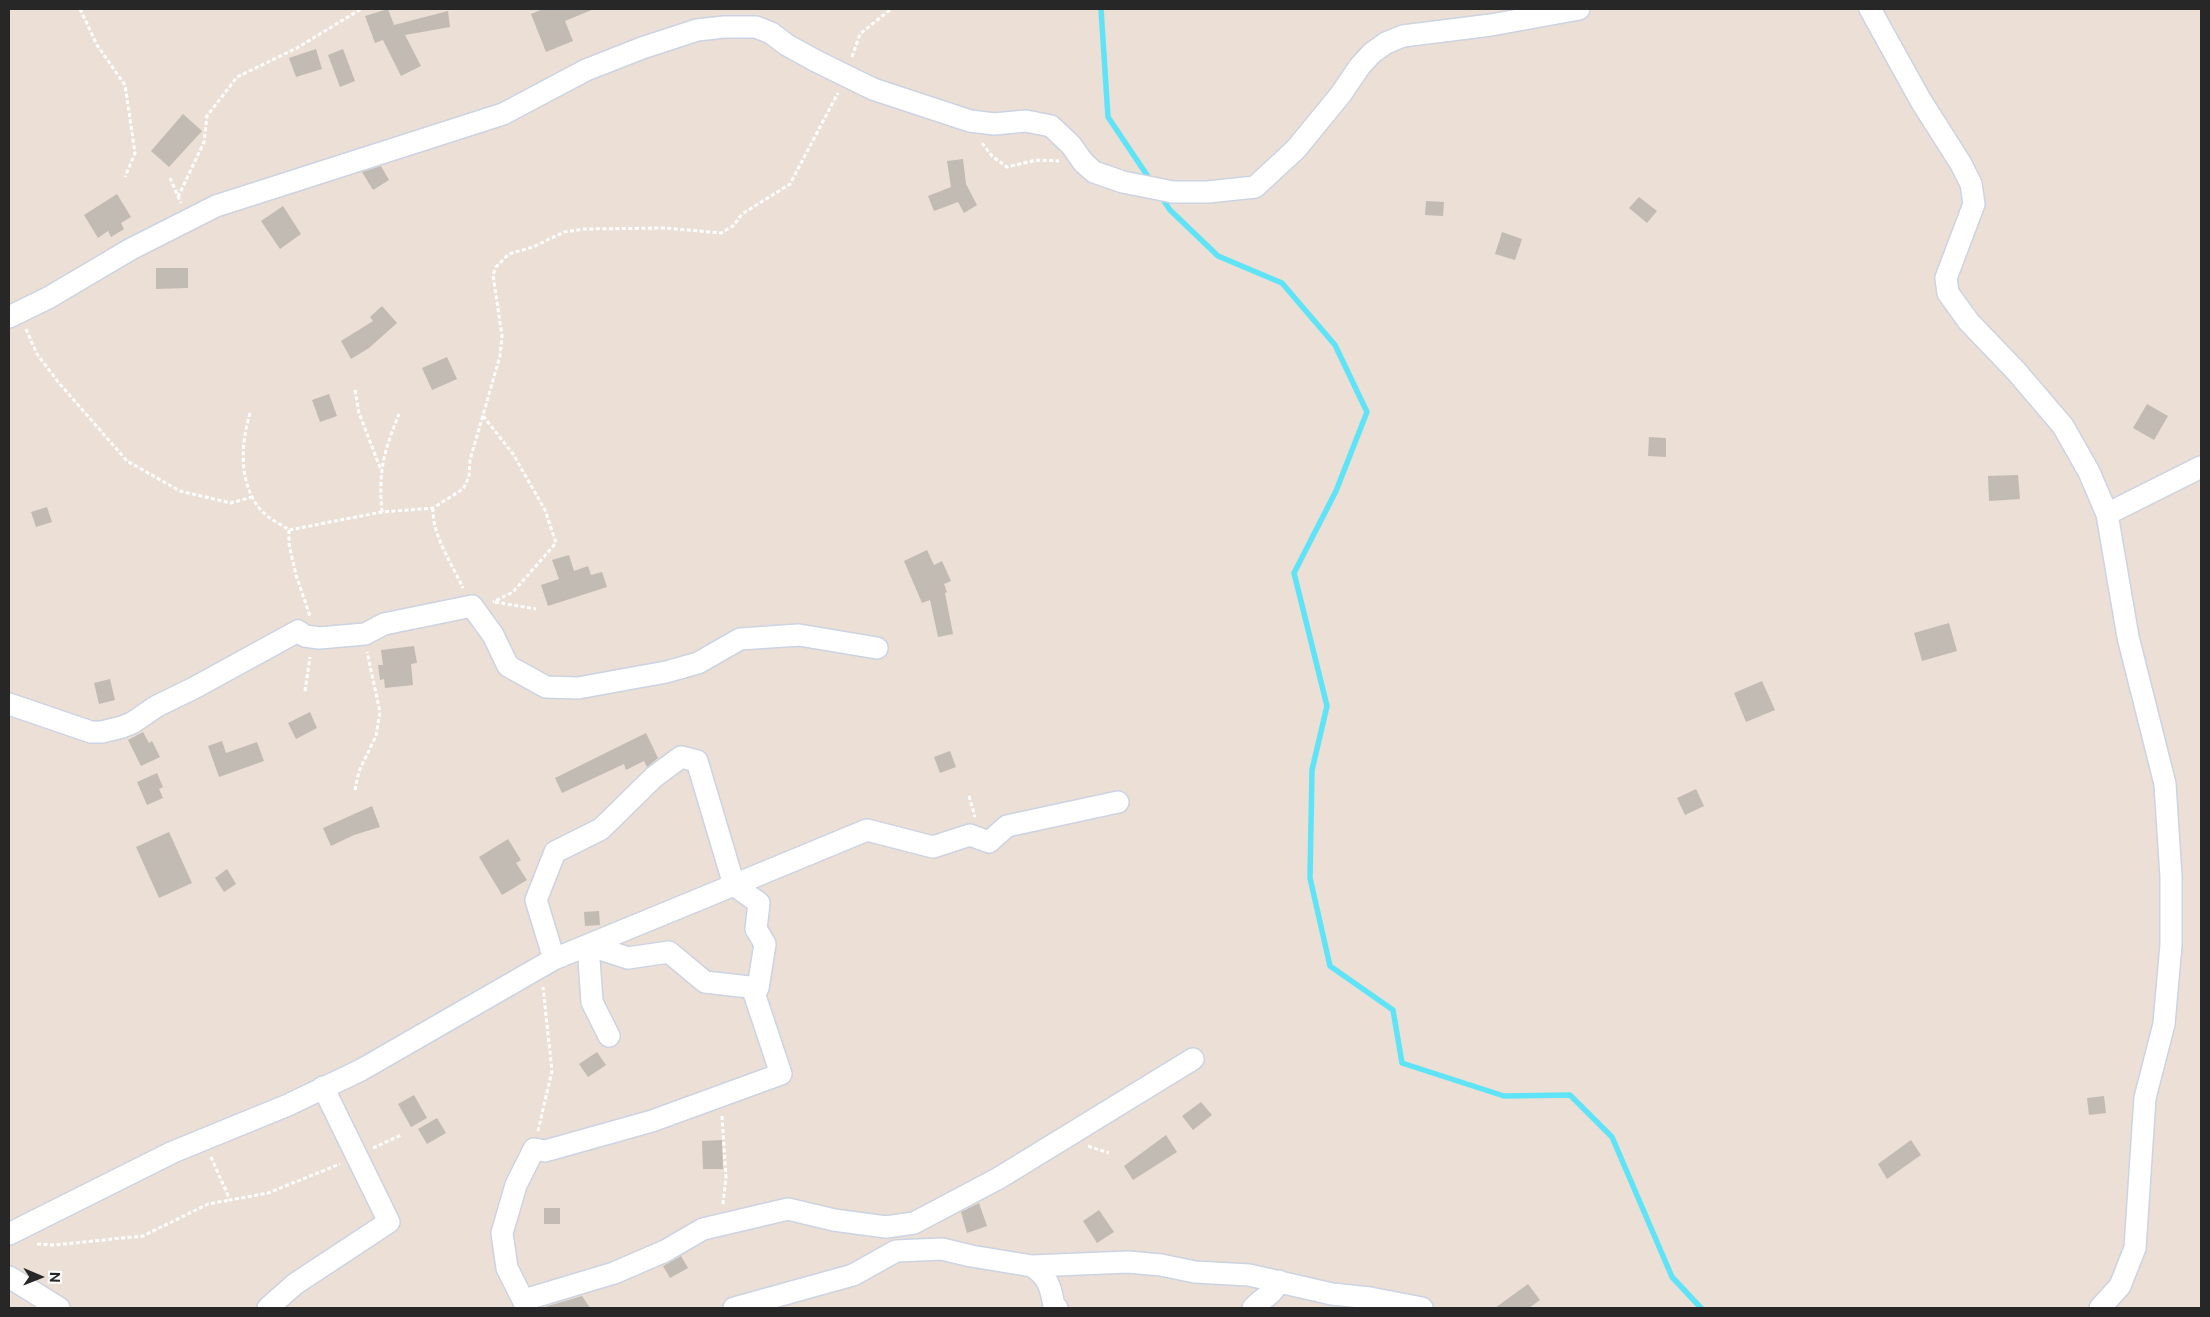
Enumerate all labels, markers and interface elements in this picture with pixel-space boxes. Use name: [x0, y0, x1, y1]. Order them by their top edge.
north arrow: [15, 1252, 65, 1302]
text: N: [47, 1272, 63, 1283]

